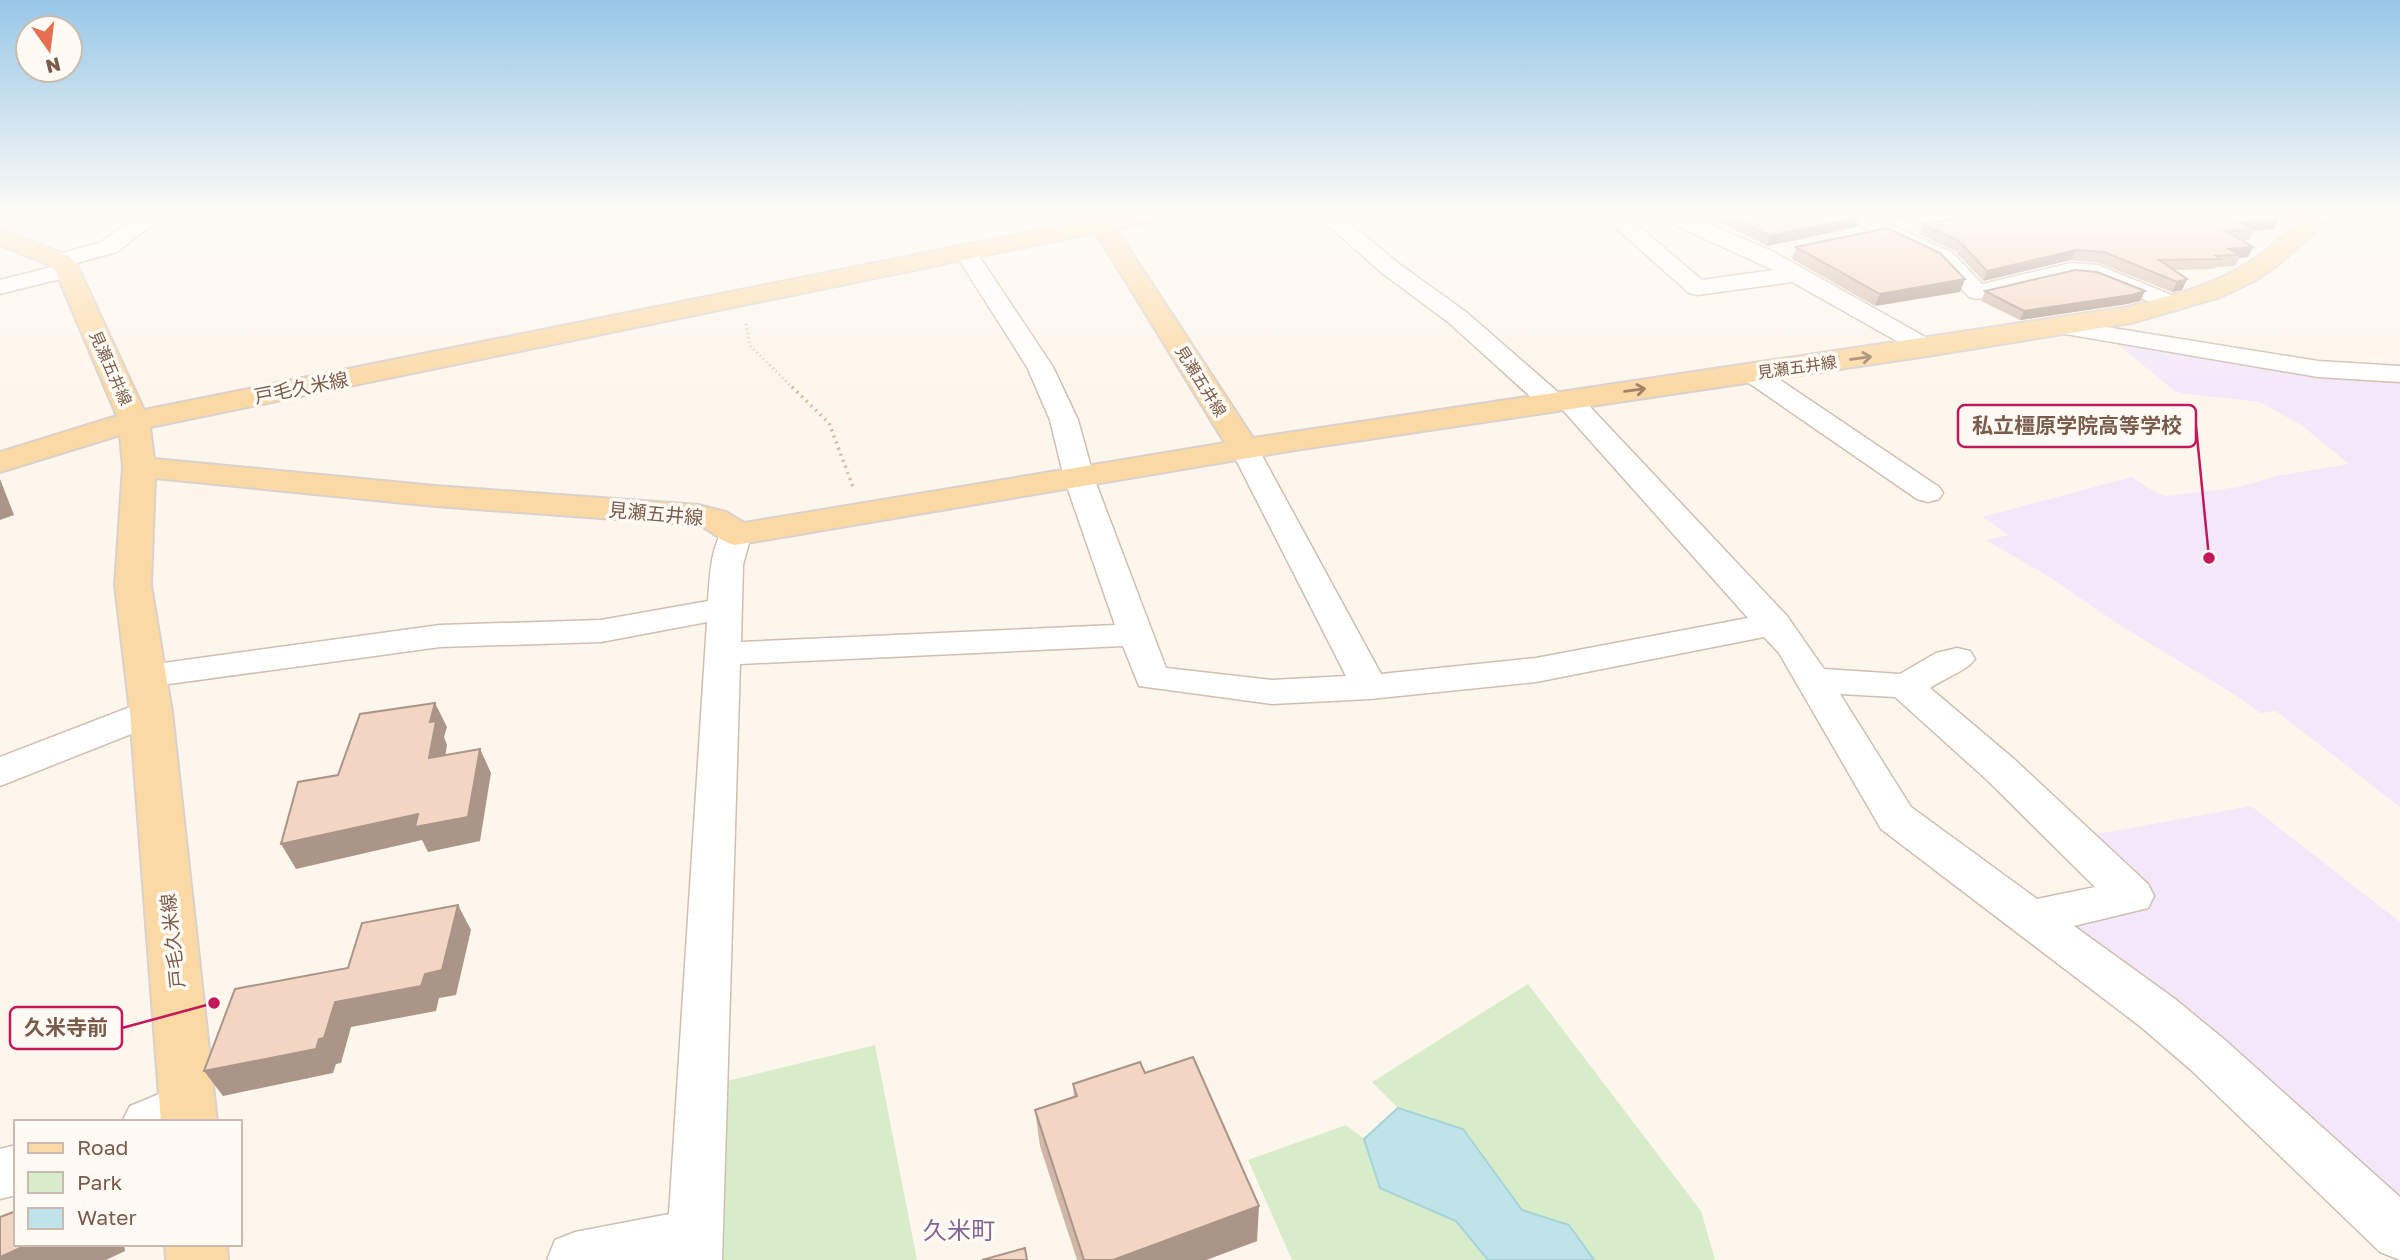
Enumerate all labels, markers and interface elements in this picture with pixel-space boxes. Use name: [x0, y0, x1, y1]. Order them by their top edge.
north arrow: [14, 14, 84, 84]
text: N: [43, 53, 63, 79]
street label: 見瀬五井線: [86, 327, 136, 409]
street label: 見瀬五井線: [1171, 342, 1231, 420]
one-way arrow: [1849, 351, 1871, 364]
street label: 見瀬五井線: [1756, 352, 1838, 382]
street label: 戸毛久米線: [252, 367, 350, 407]
one-way arrow: [1624, 384, 1646, 397]
callout: 私立橿原学院高等学校: [1958, 405, 2196, 447]
text: 私立橿原学院高等学校: [1972, 412, 2182, 438]
street label: 見瀬五井線: [608, 497, 704, 529]
street label: 戸毛久米線: [156, 893, 188, 989]
callout: 久米寺前: [10, 1007, 122, 1049]
text: 久米寺前: [24, 1014, 108, 1040]
legend: [14, 1120, 242, 1246]
text: Road: [77, 1134, 128, 1160]
text: Park: [77, 1169, 123, 1195]
text: Water: [77, 1204, 137, 1230]
district label: 久米町: [923, 1215, 995, 1244]

